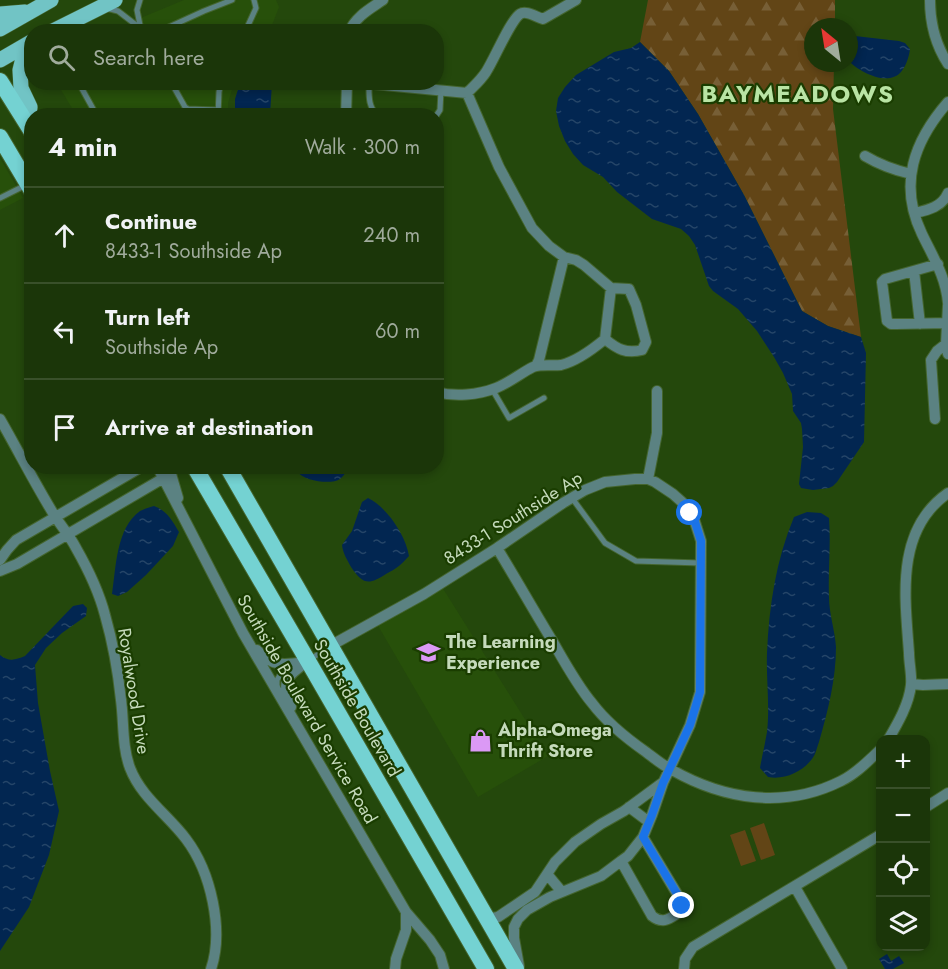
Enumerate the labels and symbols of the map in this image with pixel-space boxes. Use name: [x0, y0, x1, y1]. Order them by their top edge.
north arrow: [804, 18, 858, 72]
district label: BAYMEADOWS: [701, 76, 895, 111]
street label: 8433-1 Southside Ap: [439, 465, 587, 571]
route start: [676, 499, 702, 525]
street label: Southside Boulevard Service Road: [230, 589, 384, 829]
street label: Royalwood Drive: [111, 626, 157, 756]
place label: The Learning Experience: [446, 629, 556, 676]
street label: Southside Boulevard: [307, 634, 407, 782]
school or university icon: The Learning Experience: [415, 639, 441, 665]
place label: Alpha-Omega Thrift Store: [497, 717, 612, 764]
shop icon: Alpha-Omega Thrift Store: [467, 727, 493, 753]
route end: [668, 892, 694, 918]

